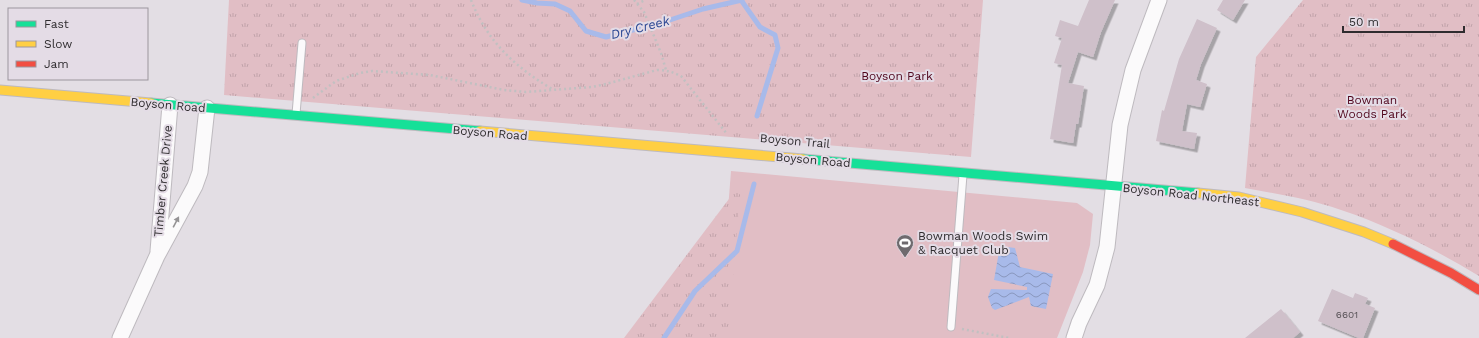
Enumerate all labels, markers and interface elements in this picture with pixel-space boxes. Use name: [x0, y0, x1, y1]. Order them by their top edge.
legend: [8, 8, 148, 80]
scale bar: [1343, 8, 1464, 34]
water label: Dry Creek: [609, 13, 672, 42]
text: 50 m: [1349, 15, 1379, 29]
text: Fast: [44, 17, 69, 31]
text: Slow: [44, 37, 72, 51]
text: Jam: [44, 57, 69, 71]
park label: Boyson Park: [861, 69, 933, 83]
park label: Bowman Woods Park: [1337, 93, 1407, 121]
street label: Boyson Road: [130, 95, 206, 115]
street label: Boyson Road: [452, 123, 528, 143]
street label: Timber Creek Drive: [151, 124, 175, 237]
street label: Boyson Trail: [759, 131, 831, 151]
street label: Boyson Road: [775, 150, 851, 170]
street label: Boyson Road Northeast: [1122, 181, 1260, 209]
one-way arrow: [173, 216, 179, 228]
place label: Bowman Woods Swim & Racquet Club: [918, 229, 1048, 257]
sports icon: Bowman Woods Swim & Racquet Club: [895, 233, 915, 258]
house number: 6601: [1336, 309, 1358, 320]

